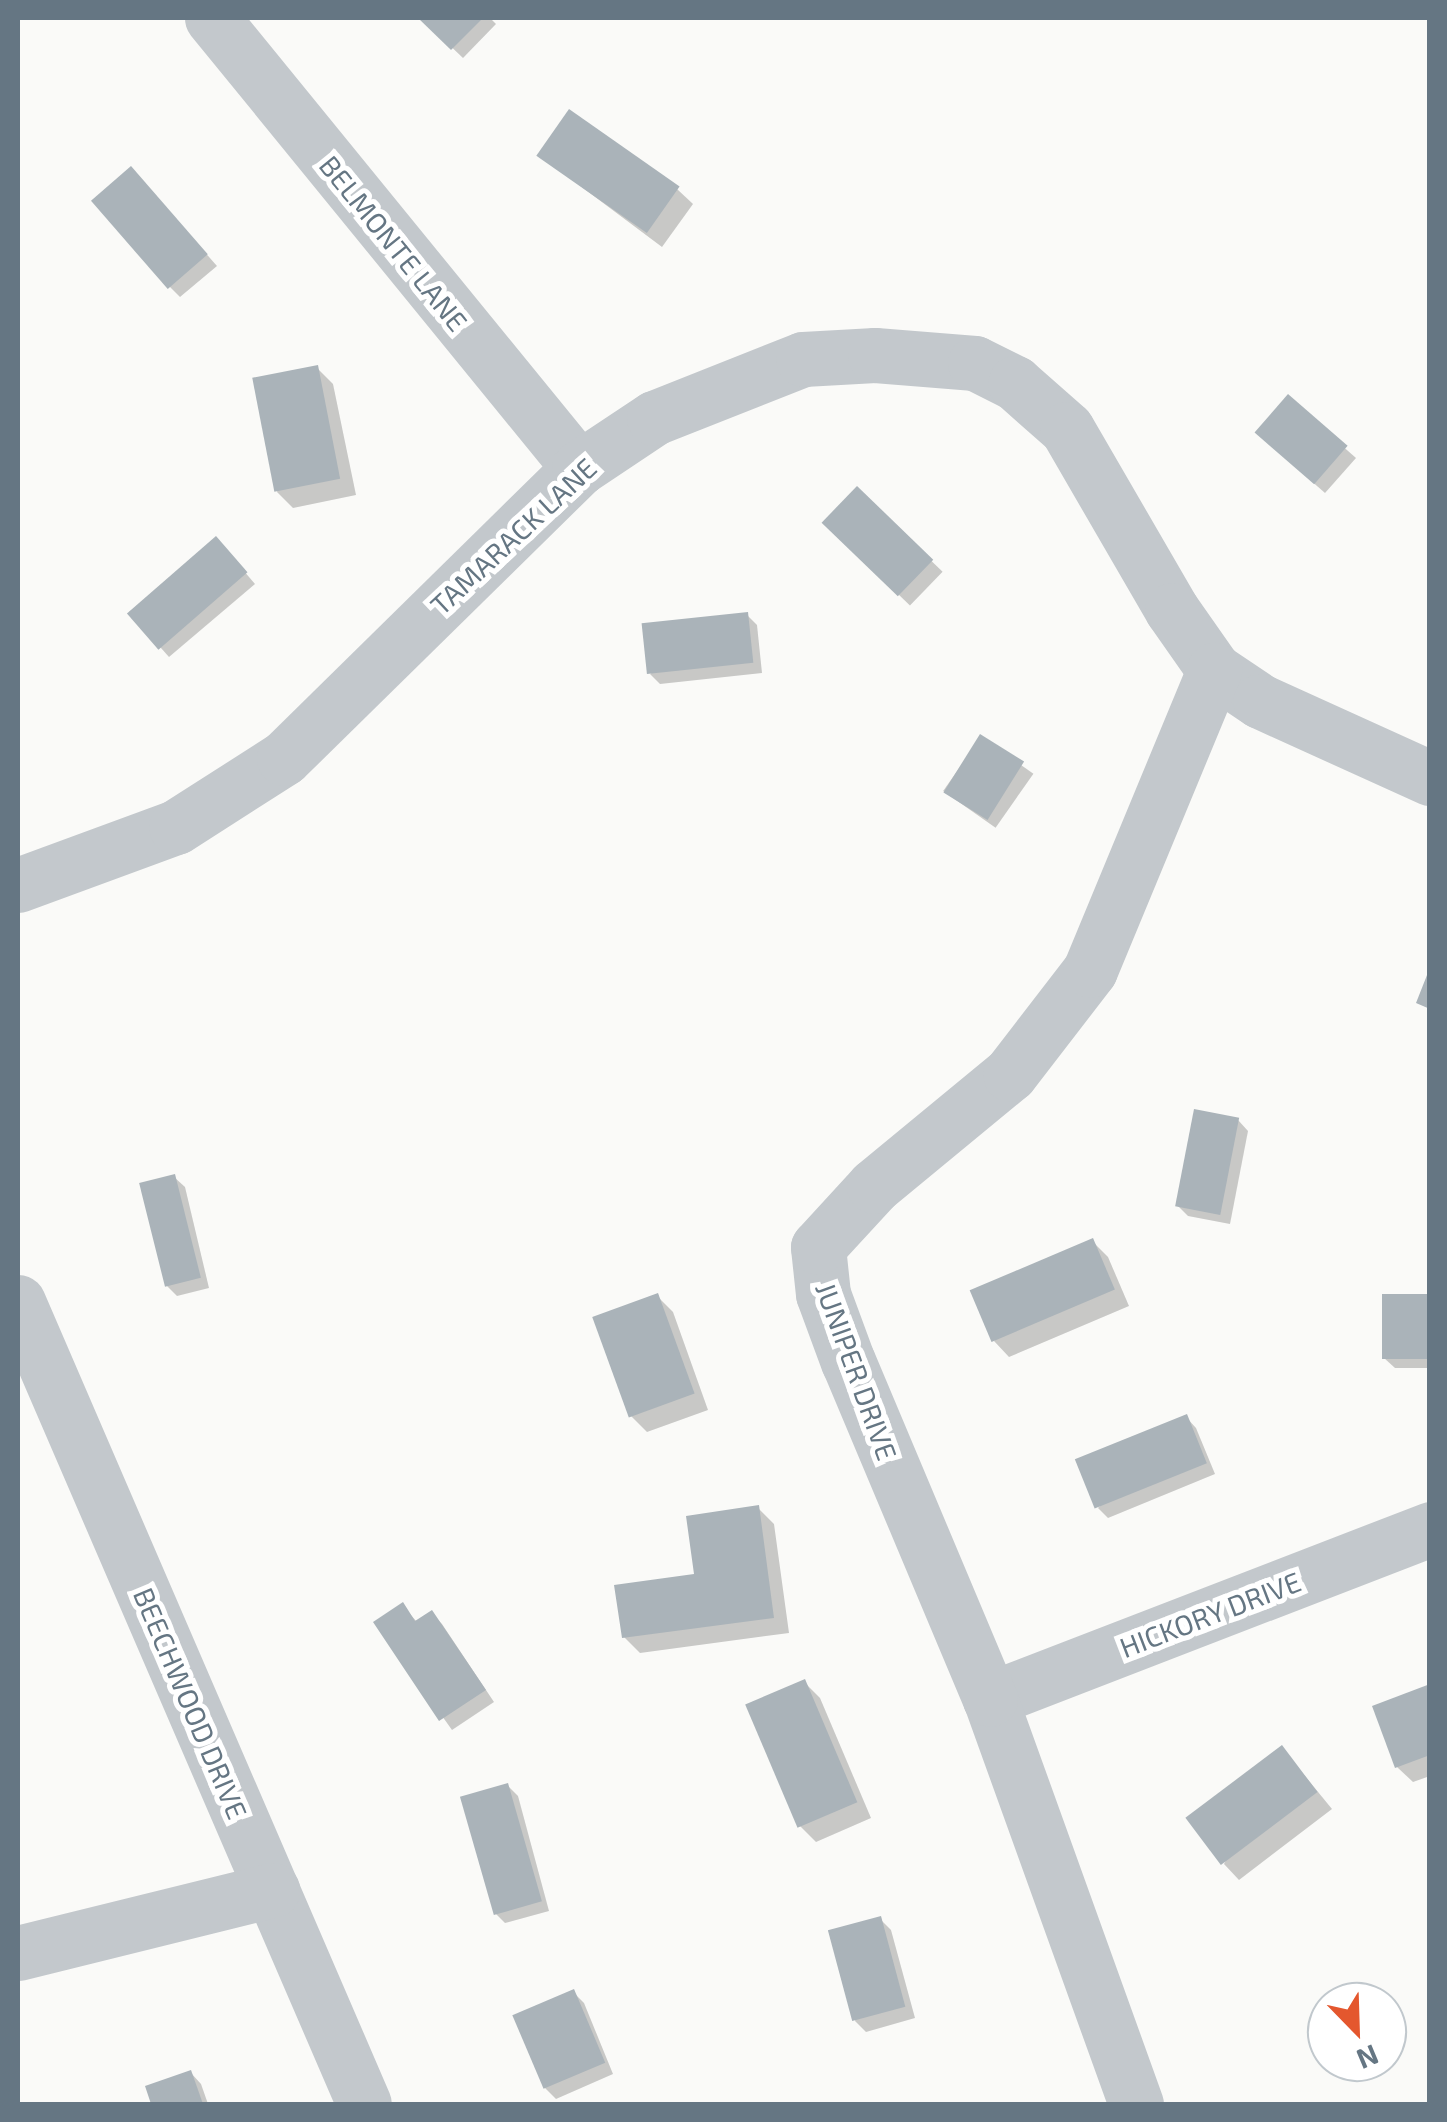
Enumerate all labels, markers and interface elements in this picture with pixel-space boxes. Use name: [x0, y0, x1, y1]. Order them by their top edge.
street label: BELMONTE LANE: [313, 149, 475, 337]
street label: TAMARACK LANE: [423, 451, 603, 621]
street label: JUNIPER DRIVE: [809, 1277, 905, 1465]
street label: HICKORY DRIVE: [1114, 1564, 1306, 1664]
street label: BEECHWOOD DRIVE: [127, 1582, 255, 1824]
north arrow: [1307, 1982, 1407, 2082]
text: N: [1352, 2038, 1384, 2077]

